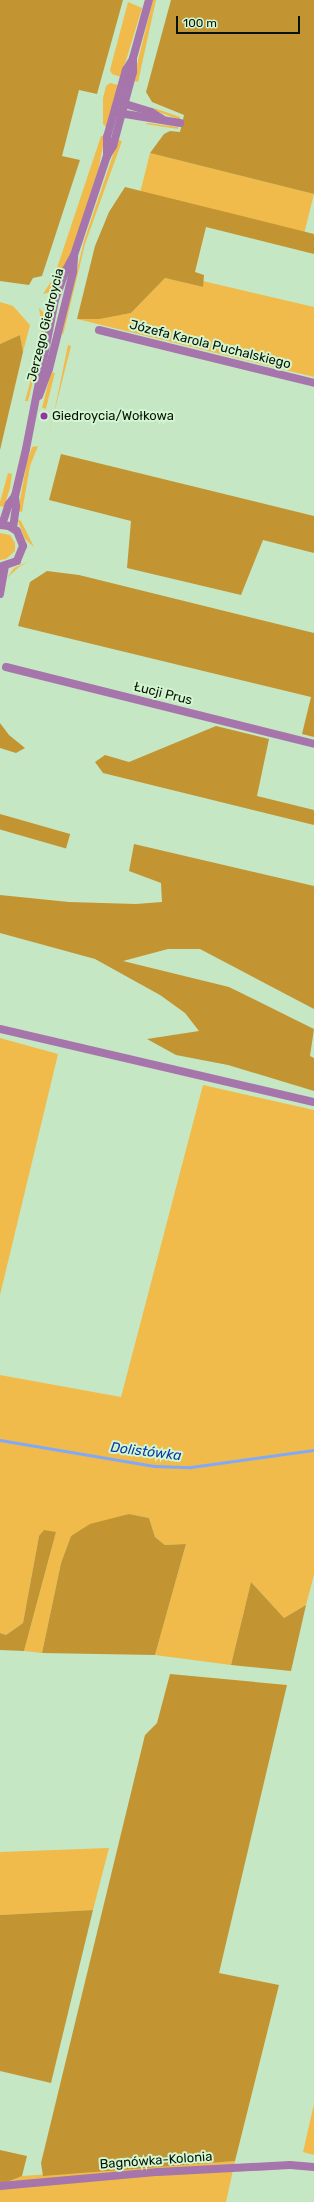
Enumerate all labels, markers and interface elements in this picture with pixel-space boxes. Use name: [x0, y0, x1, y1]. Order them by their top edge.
scale bar: [178, 8, 302, 34]
text: 100 m: [183, 16, 217, 30]
street label: Jerzego Giedroycia: [24, 267, 68, 383]
street label: Józefa Karola Puchalskiego: [128, 317, 292, 373]
place label: Giedroycia/Wołkowa: [52, 408, 174, 424]
marker: Giedroycia/Wołkowa: [39, 411, 49, 421]
street label: Łucji Prus: [132, 679, 194, 709]
water label: Dolistówka: [110, 1439, 182, 1465]
street label: Bagnówka-Kolonia: [99, 2149, 213, 2173]

